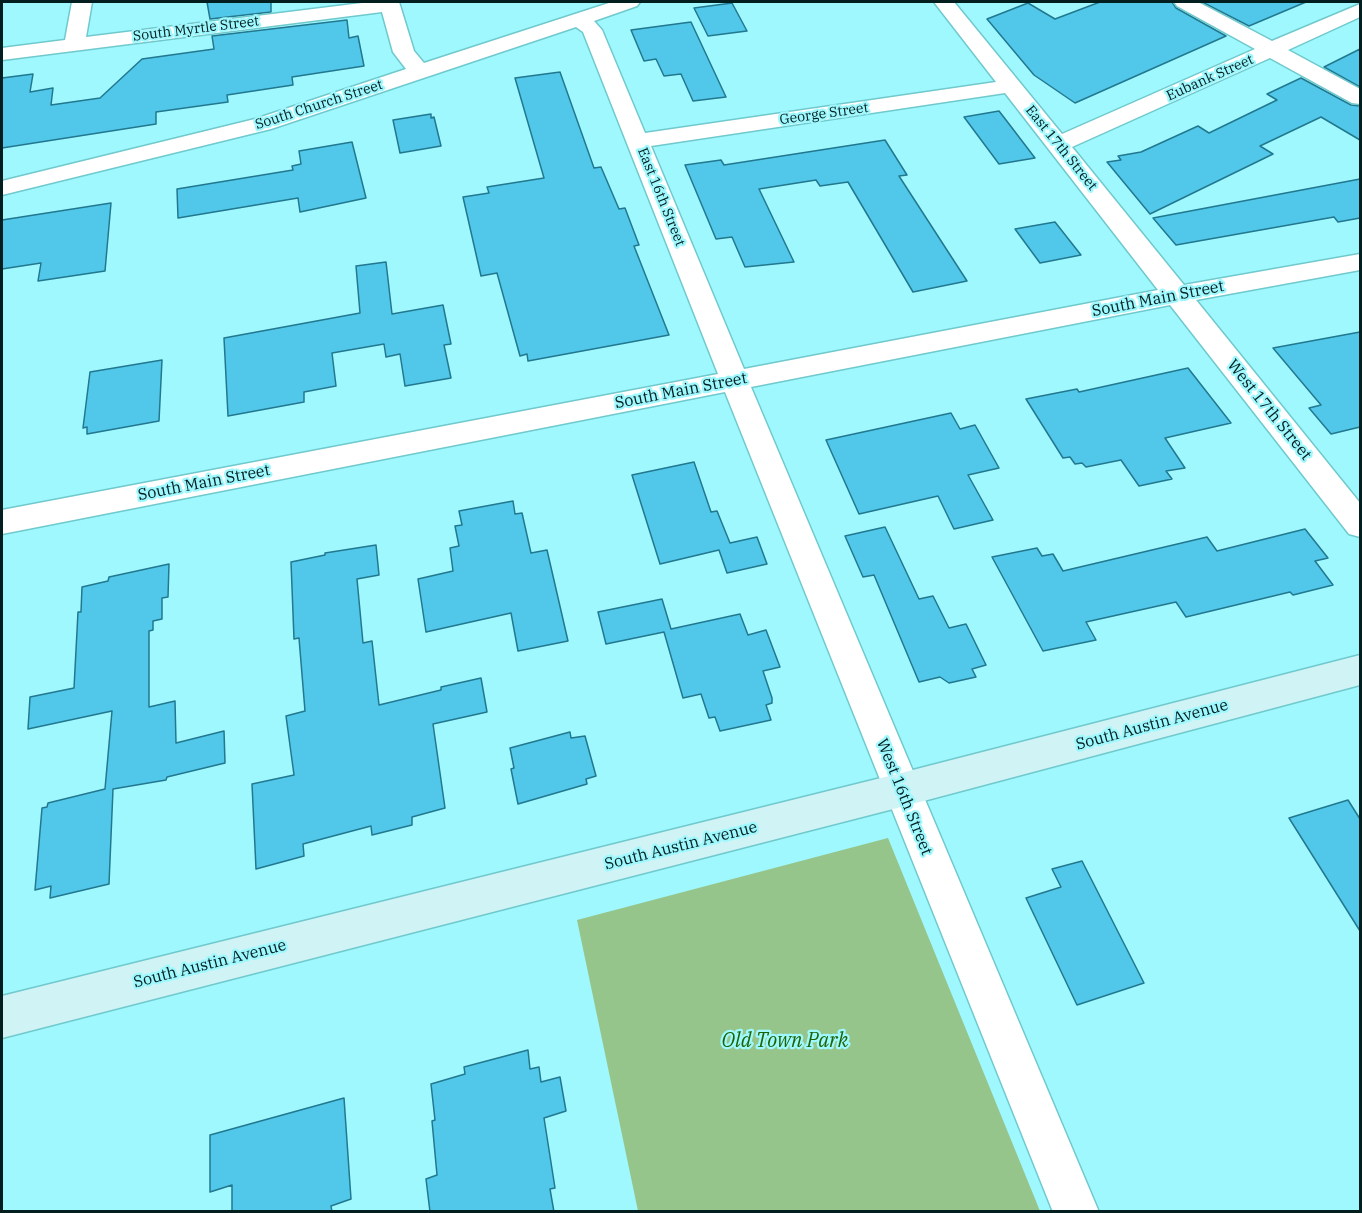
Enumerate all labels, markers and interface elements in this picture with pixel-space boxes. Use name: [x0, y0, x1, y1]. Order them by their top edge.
street label: South Myrtle Street: [132, 13, 260, 45]
street label: Eubank Street: [1164, 51, 1256, 105]
street label: South Church Street: [253, 76, 385, 134]
street label: George Street: [779, 99, 869, 129]
street label: East 17th Street: [1022, 102, 1100, 194]
street label: East 16th Street: [634, 145, 688, 249]
street label: South Main Street: [1090, 277, 1226, 321]
street label: West 17th Street: [1223, 356, 1315, 464]
street label: South Main Street: [613, 369, 749, 413]
street label: South Main Street: [136, 461, 272, 505]
street label: South Austin Avenue: [1074, 695, 1230, 755]
street label: West 16th Street: [872, 736, 936, 858]
street label: South Austin Avenue: [603, 818, 759, 874]
street label: South Austin Avenue: [132, 936, 288, 992]
park label: Old Town Park: [722, 1029, 848, 1053]

